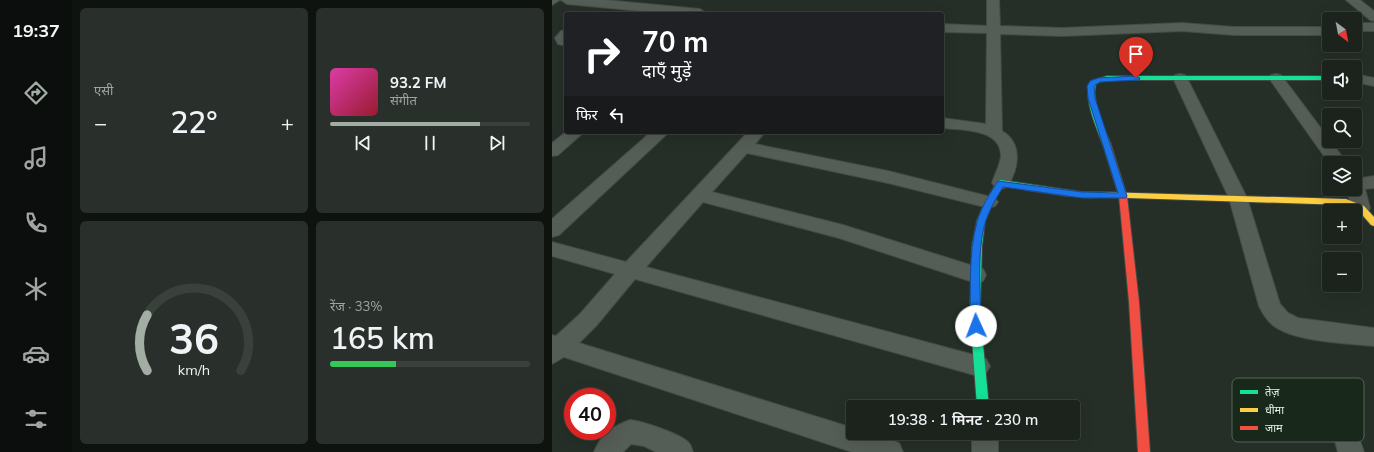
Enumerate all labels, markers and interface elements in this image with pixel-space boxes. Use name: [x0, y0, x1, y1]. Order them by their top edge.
north arrow: [1322, 12, 1362, 52]
map controls: [1322, 12, 1362, 292]
text: 19:37: [12, 19, 60, 42]
text: 70 m: [642, 24, 708, 59]
icon: right: [576, 28, 628, 80]
pin: [1119, 37, 1153, 78]
icon: arrive: [1125, 43, 1147, 65]
text: दाएँ मुड़ें: [642, 59, 691, 82]
button: sound: [1322, 60, 1362, 100]
text: 93.2 FM: [390, 73, 446, 92]
icon: directions: [22, 79, 50, 107]
text: एसी: [94, 82, 113, 98]
text: संगीत: [390, 92, 417, 108]
text: 22°: [170, 103, 218, 141]
icon: left: [606, 104, 628, 126]
text: फिर: [576, 105, 598, 124]
button: search: [1322, 108, 1362, 148]
text: −: [94, 109, 107, 137]
text: +: [281, 109, 294, 137]
icon: previous: [352, 132, 374, 154]
icon: pause: [419, 132, 441, 154]
icon: next: [486, 132, 508, 154]
icon: music: [22, 144, 50, 172]
button: layers: [1322, 156, 1362, 196]
button: +: [1322, 204, 1362, 244]
icon: phone: [22, 209, 50, 237]
button: −: [1322, 252, 1362, 292]
icon: climate: [22, 275, 50, 303]
text: रेंज · 33%: [330, 298, 383, 314]
position arrow: [955, 305, 997, 347]
text: 36: [169, 311, 219, 363]
text: 165 km: [330, 319, 435, 357]
icon: car: [22, 340, 50, 368]
text: km/h: [178, 360, 210, 378]
legend: [1232, 378, 1364, 442]
text: तेज़: [1265, 385, 1280, 399]
speed limit sign: 40: [564, 388, 616, 440]
text: धीमा: [1265, 403, 1284, 417]
icon: filters: [22, 405, 50, 433]
text: 19:38 · 1 मिनट · 230 m: [888, 410, 1038, 429]
text: जाम: [1265, 421, 1283, 435]

